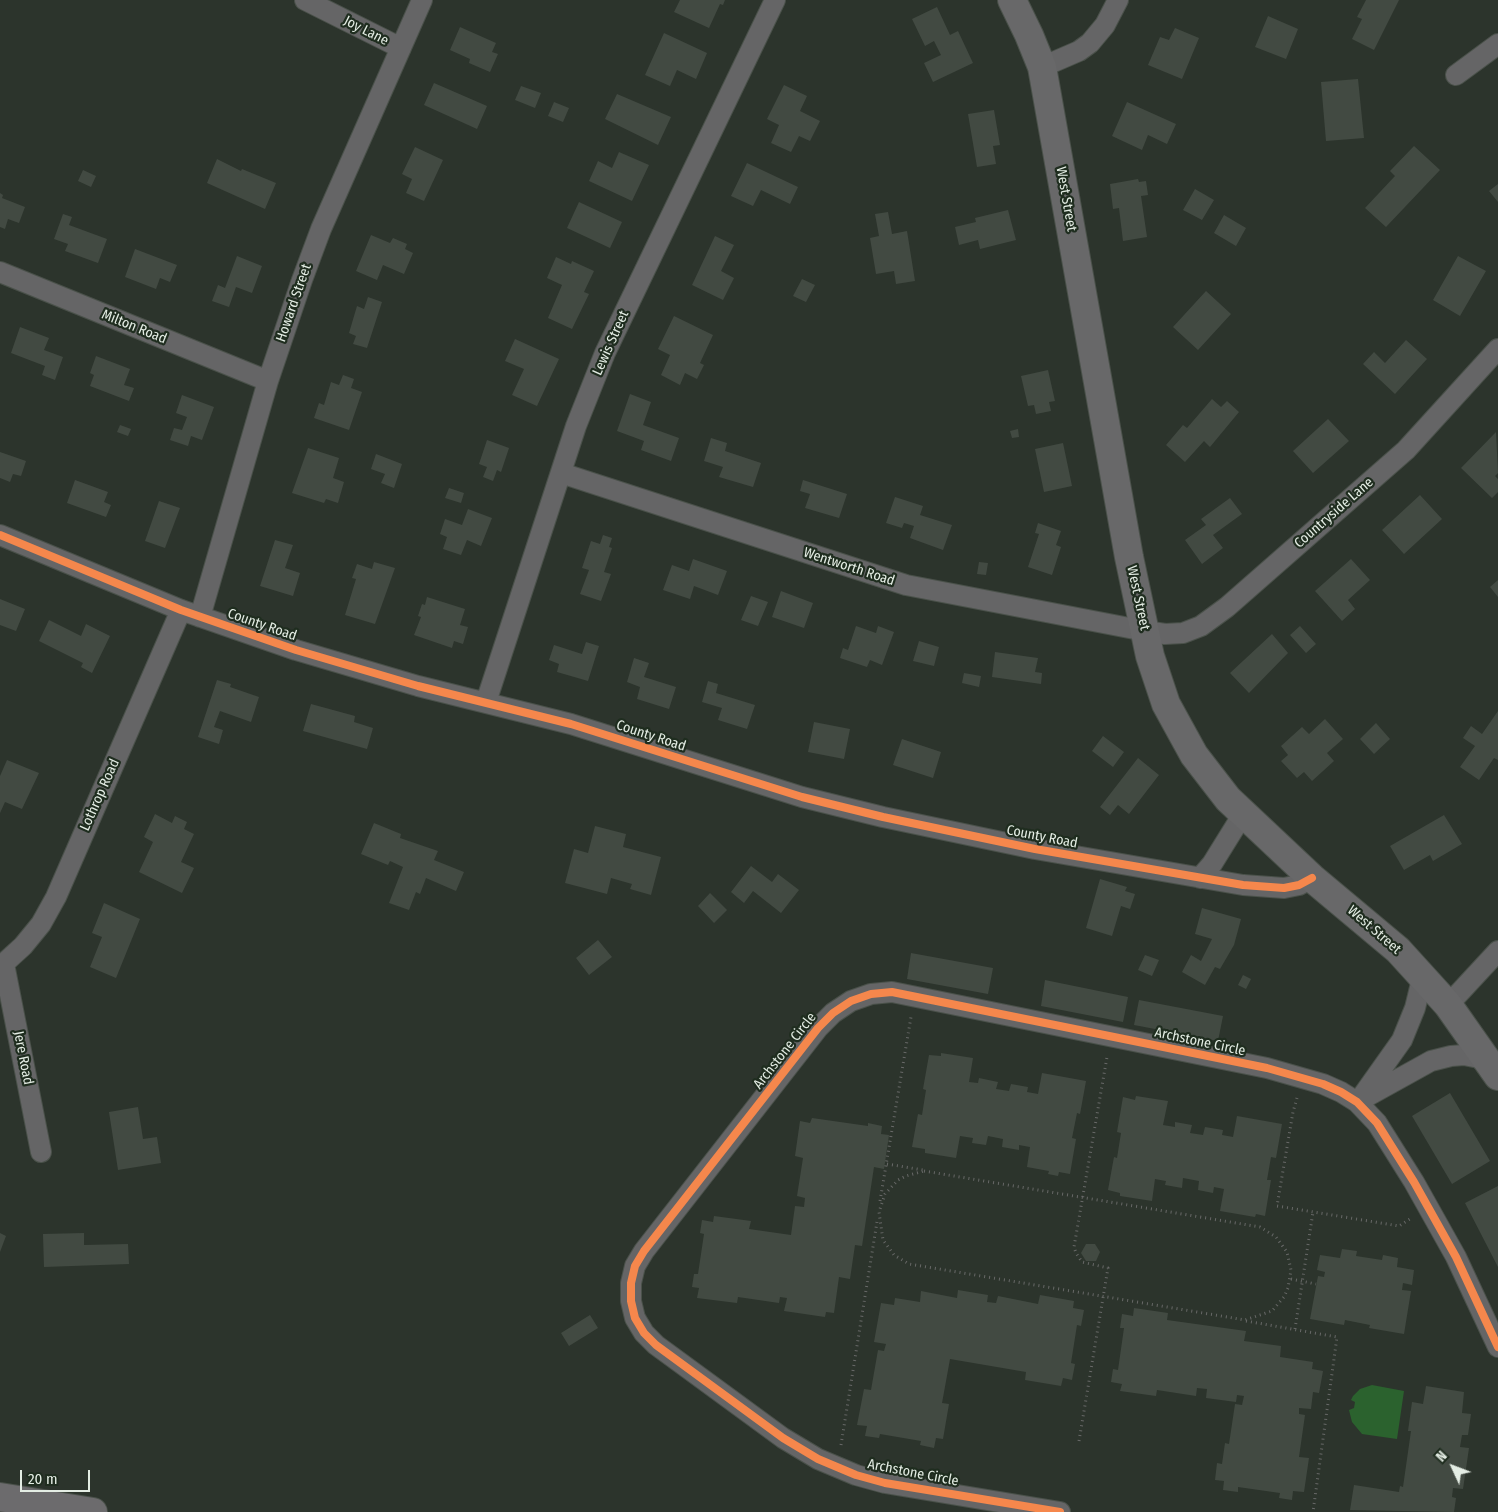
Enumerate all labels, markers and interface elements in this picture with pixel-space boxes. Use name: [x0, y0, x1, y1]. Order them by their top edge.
street label: Joy Lane: [341, 13, 391, 49]
street label: West Street: [1052, 165, 1080, 233]
street label: Howard Street: [273, 262, 315, 344]
street label: Milton Road: [99, 306, 169, 348]
street label: Lewis Street: [589, 308, 633, 378]
street label: Countryside Lane: [1291, 474, 1377, 552]
street label: Wentworth Road: [801, 544, 897, 590]
street label: West Street: [1123, 564, 1153, 632]
street label: County Road: [225, 605, 299, 645]
street label: County Road: [614, 717, 688, 755]
street label: Lothrop Road: [77, 756, 123, 834]
street label: County Road: [1005, 822, 1079, 852]
street label: West Street: [1344, 902, 1404, 958]
street label: Archstone Circle: [750, 1010, 820, 1092]
street label: Archstone Circle: [1153, 1024, 1247, 1060]
street label: Jere Road: [10, 1030, 36, 1086]
north arrow: [1428, 1442, 1478, 1492]
text: N: [1433, 1448, 1451, 1465]
street label: Archstone Circle: [866, 1456, 960, 1490]
scale bar: [22, 1460, 92, 1492]
text: 20 m: [28, 1470, 58, 1488]

